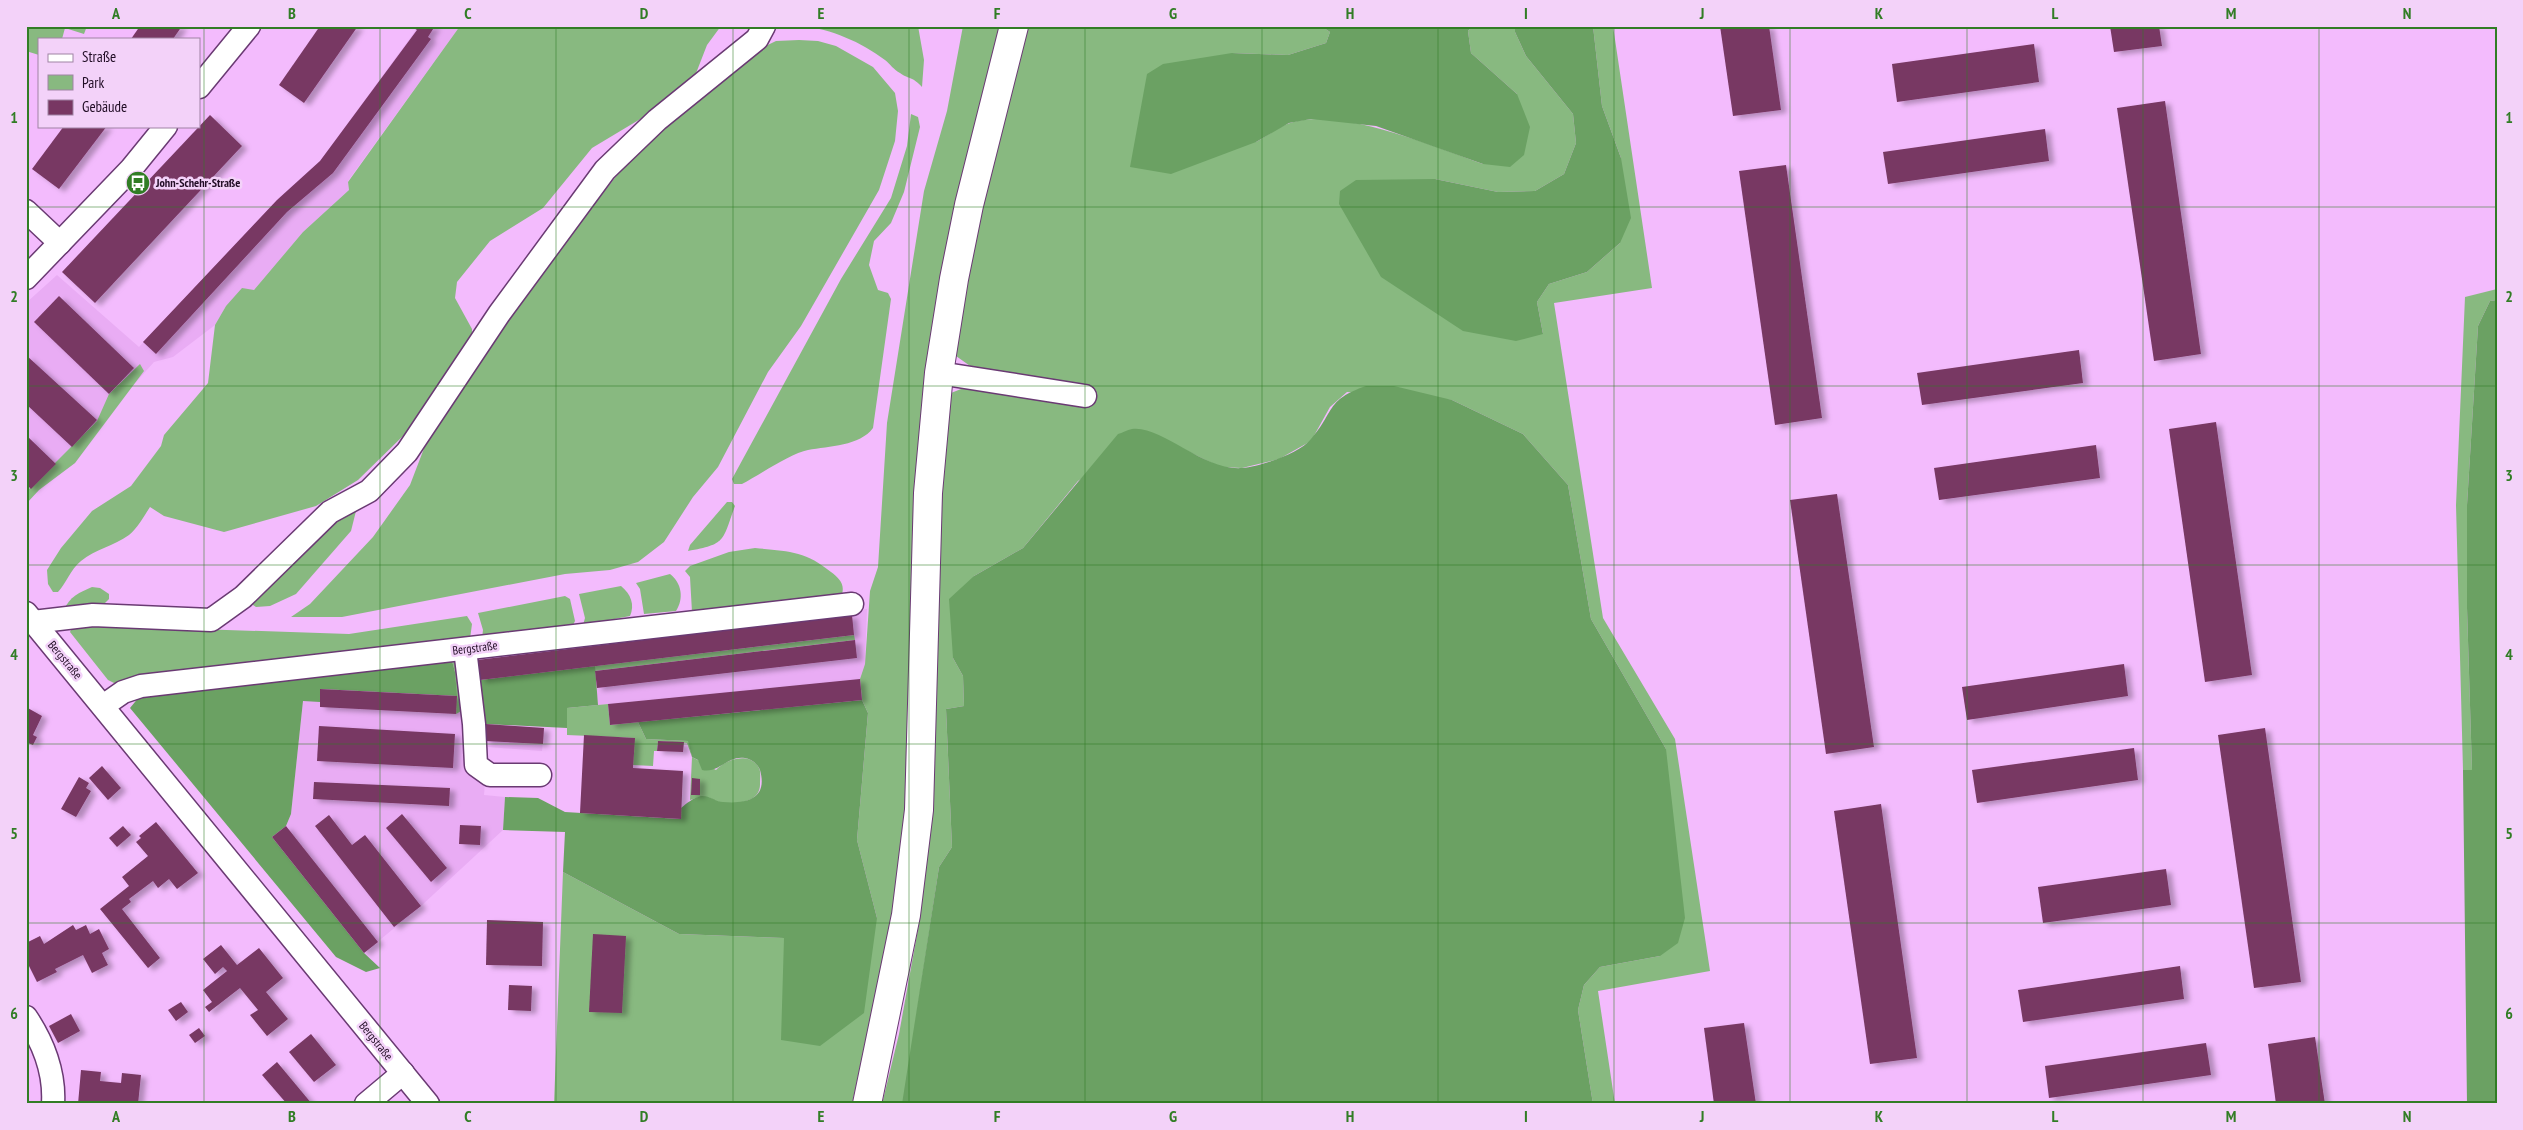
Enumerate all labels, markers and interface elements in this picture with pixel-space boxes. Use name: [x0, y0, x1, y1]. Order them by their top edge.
text: A: [111, 3, 121, 23]
text: B: [288, 3, 296, 23]
text: C: [464, 3, 472, 23]
text: D: [640, 3, 649, 23]
text: E: [818, 3, 825, 23]
text: F: [994, 3, 1001, 23]
text: G: [1169, 3, 1177, 23]
text: H: [1346, 3, 1354, 23]
text: I: [1524, 3, 1528, 23]
text: J: [1699, 3, 1704, 23]
text: K: [1875, 3, 1884, 23]
text: L: [2052, 3, 2059, 23]
text: M: [2226, 3, 2236, 23]
text: N: [2403, 3, 2411, 23]
legend: [38, 38, 200, 128]
text: Straße: [82, 47, 116, 66]
text: Park: [82, 73, 104, 92]
text: Gebäude: [82, 97, 127, 116]
text: 1: [10, 107, 18, 127]
text: 1: [2505, 107, 2513, 127]
bus stop icon: John-Schehr-Straße: [125, 170, 151, 196]
place label: John-Schehr-Straße: [155, 175, 240, 190]
text: 2: [10, 286, 18, 306]
text: 2: [2505, 286, 2513, 306]
text: 3: [10, 465, 18, 485]
text: 3: [2505, 465, 2513, 485]
street label: Bergstraße: [45, 637, 86, 682]
street label: Bergstraße: [452, 637, 498, 658]
text: 4: [10, 644, 18, 664]
text: 4: [2505, 644, 2513, 664]
text: 5: [10, 823, 18, 843]
text: 5: [2505, 823, 2513, 843]
text: 6: [10, 1003, 18, 1023]
text: 6: [2505, 1003, 2513, 1023]
street label: Bergstraße: [356, 1018, 397, 1063]
text: A: [111, 1106, 121, 1126]
text: B: [288, 1106, 296, 1126]
text: C: [464, 1106, 472, 1126]
text: D: [640, 1106, 649, 1126]
text: E: [818, 1106, 825, 1126]
text: F: [994, 1106, 1001, 1126]
text: G: [1169, 1106, 1177, 1126]
text: H: [1346, 1106, 1354, 1126]
text: I: [1524, 1106, 1528, 1126]
text: J: [1699, 1106, 1704, 1126]
text: K: [1875, 1106, 1884, 1126]
text: L: [2052, 1106, 2059, 1126]
text: M: [2226, 1106, 2236, 1126]
text: N: [2403, 1106, 2411, 1126]

